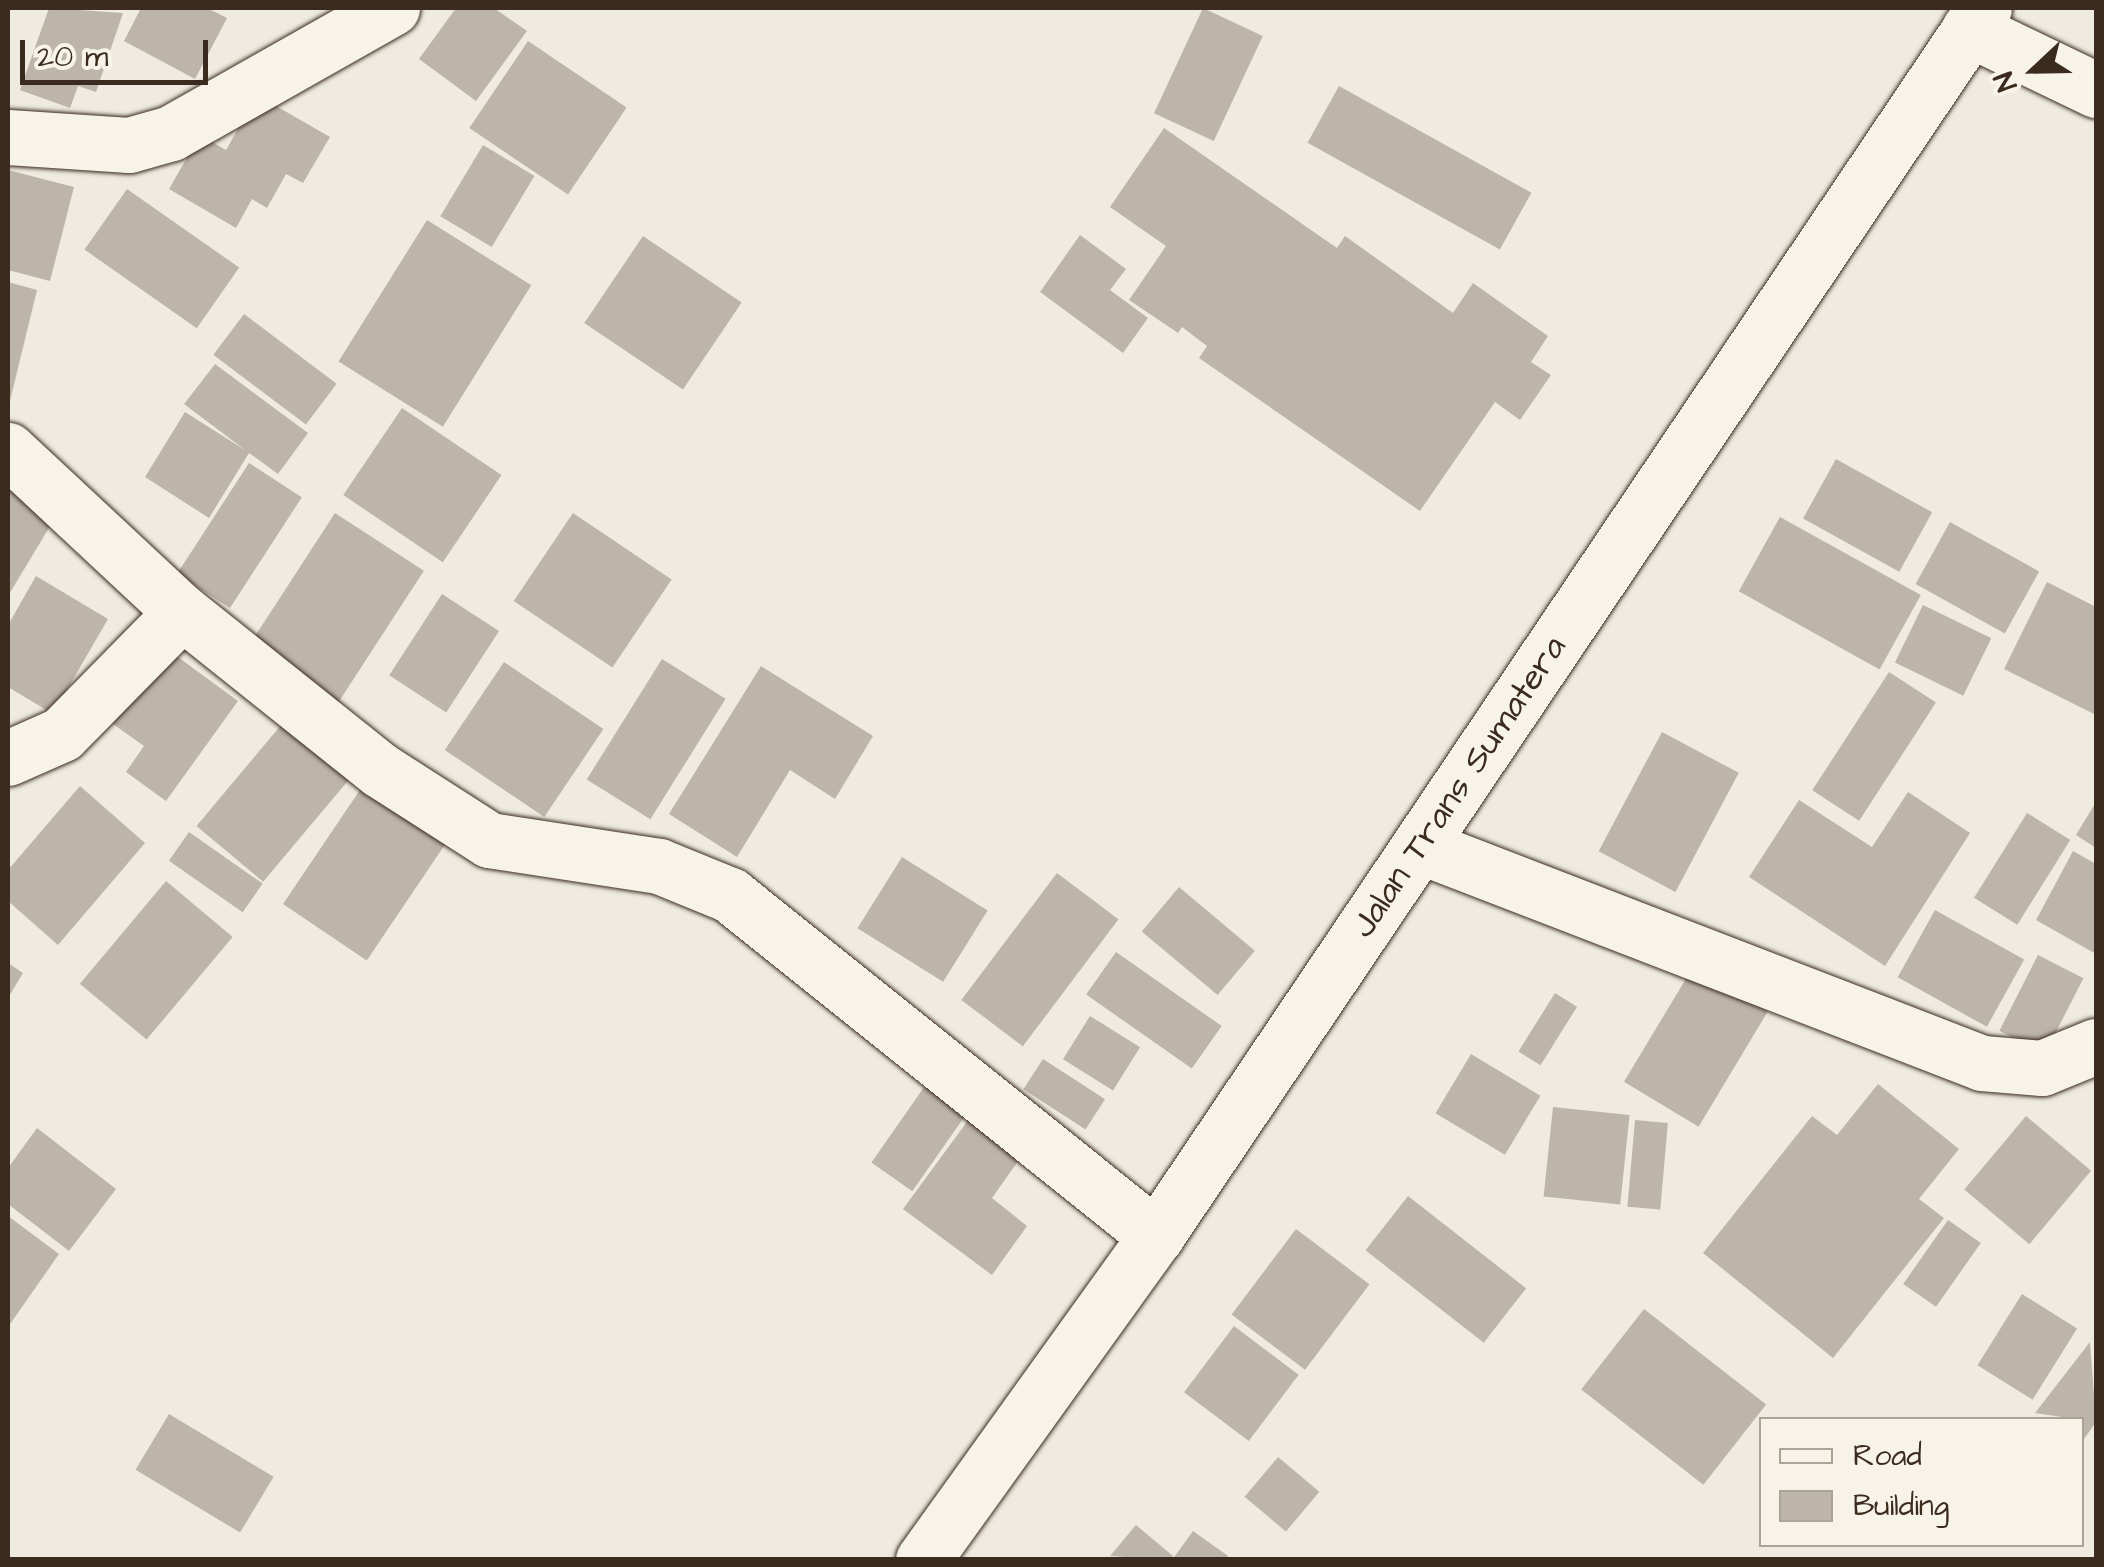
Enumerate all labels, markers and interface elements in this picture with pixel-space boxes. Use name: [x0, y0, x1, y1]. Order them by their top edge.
scale bar: [25, 20, 212, 82]
north arrow: [1984, 20, 2084, 120]
text: 20 m: [37, 36, 108, 78]
text: N: [1984, 66, 2027, 97]
street label: Jalan Trans Sumatera: [1342, 628, 1576, 946]
legend: [1759, 1417, 2084, 1547]
text: Road: [1853, 1435, 1922, 1477]
text: Building: [1853, 1485, 1949, 1527]

